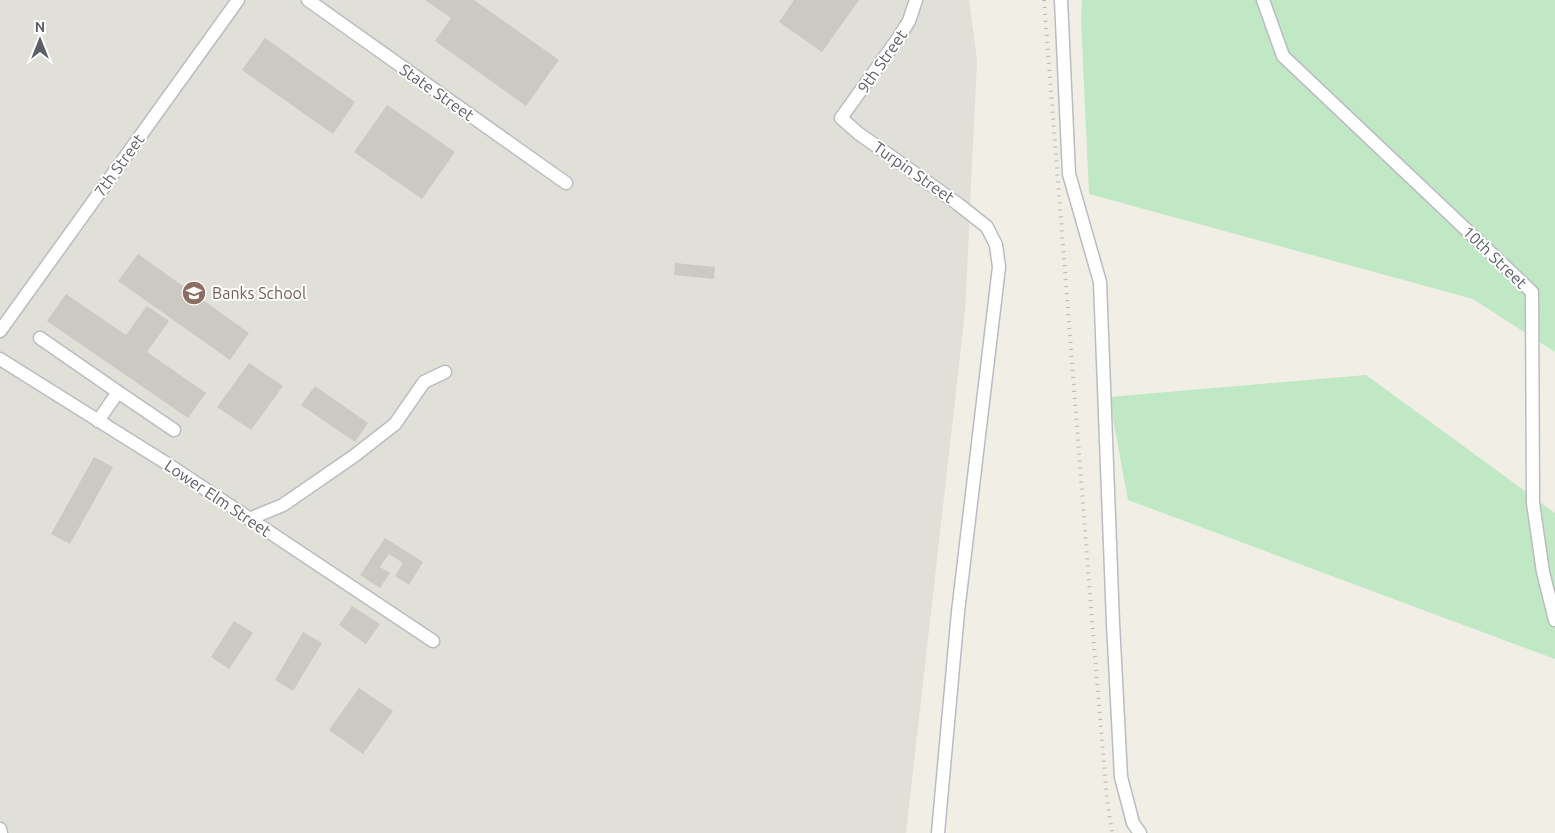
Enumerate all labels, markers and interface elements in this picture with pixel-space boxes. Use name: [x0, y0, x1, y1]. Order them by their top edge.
north arrow: [15, 15, 65, 65]
text: N: [35, 19, 45, 35]
street label: 9th Street: [854, 25, 911, 96]
street label: State Street: [396, 60, 478, 125]
street label: 7th Street: [90, 130, 148, 200]
street label: Turpin Street: [870, 138, 958, 207]
street label: 10th Street: [1459, 222, 1531, 292]
school or university icon: Banks School: [181, 280, 207, 306]
place label: Banks School: [212, 284, 306, 302]
street label: Lower Elm Street: [162, 456, 275, 540]

